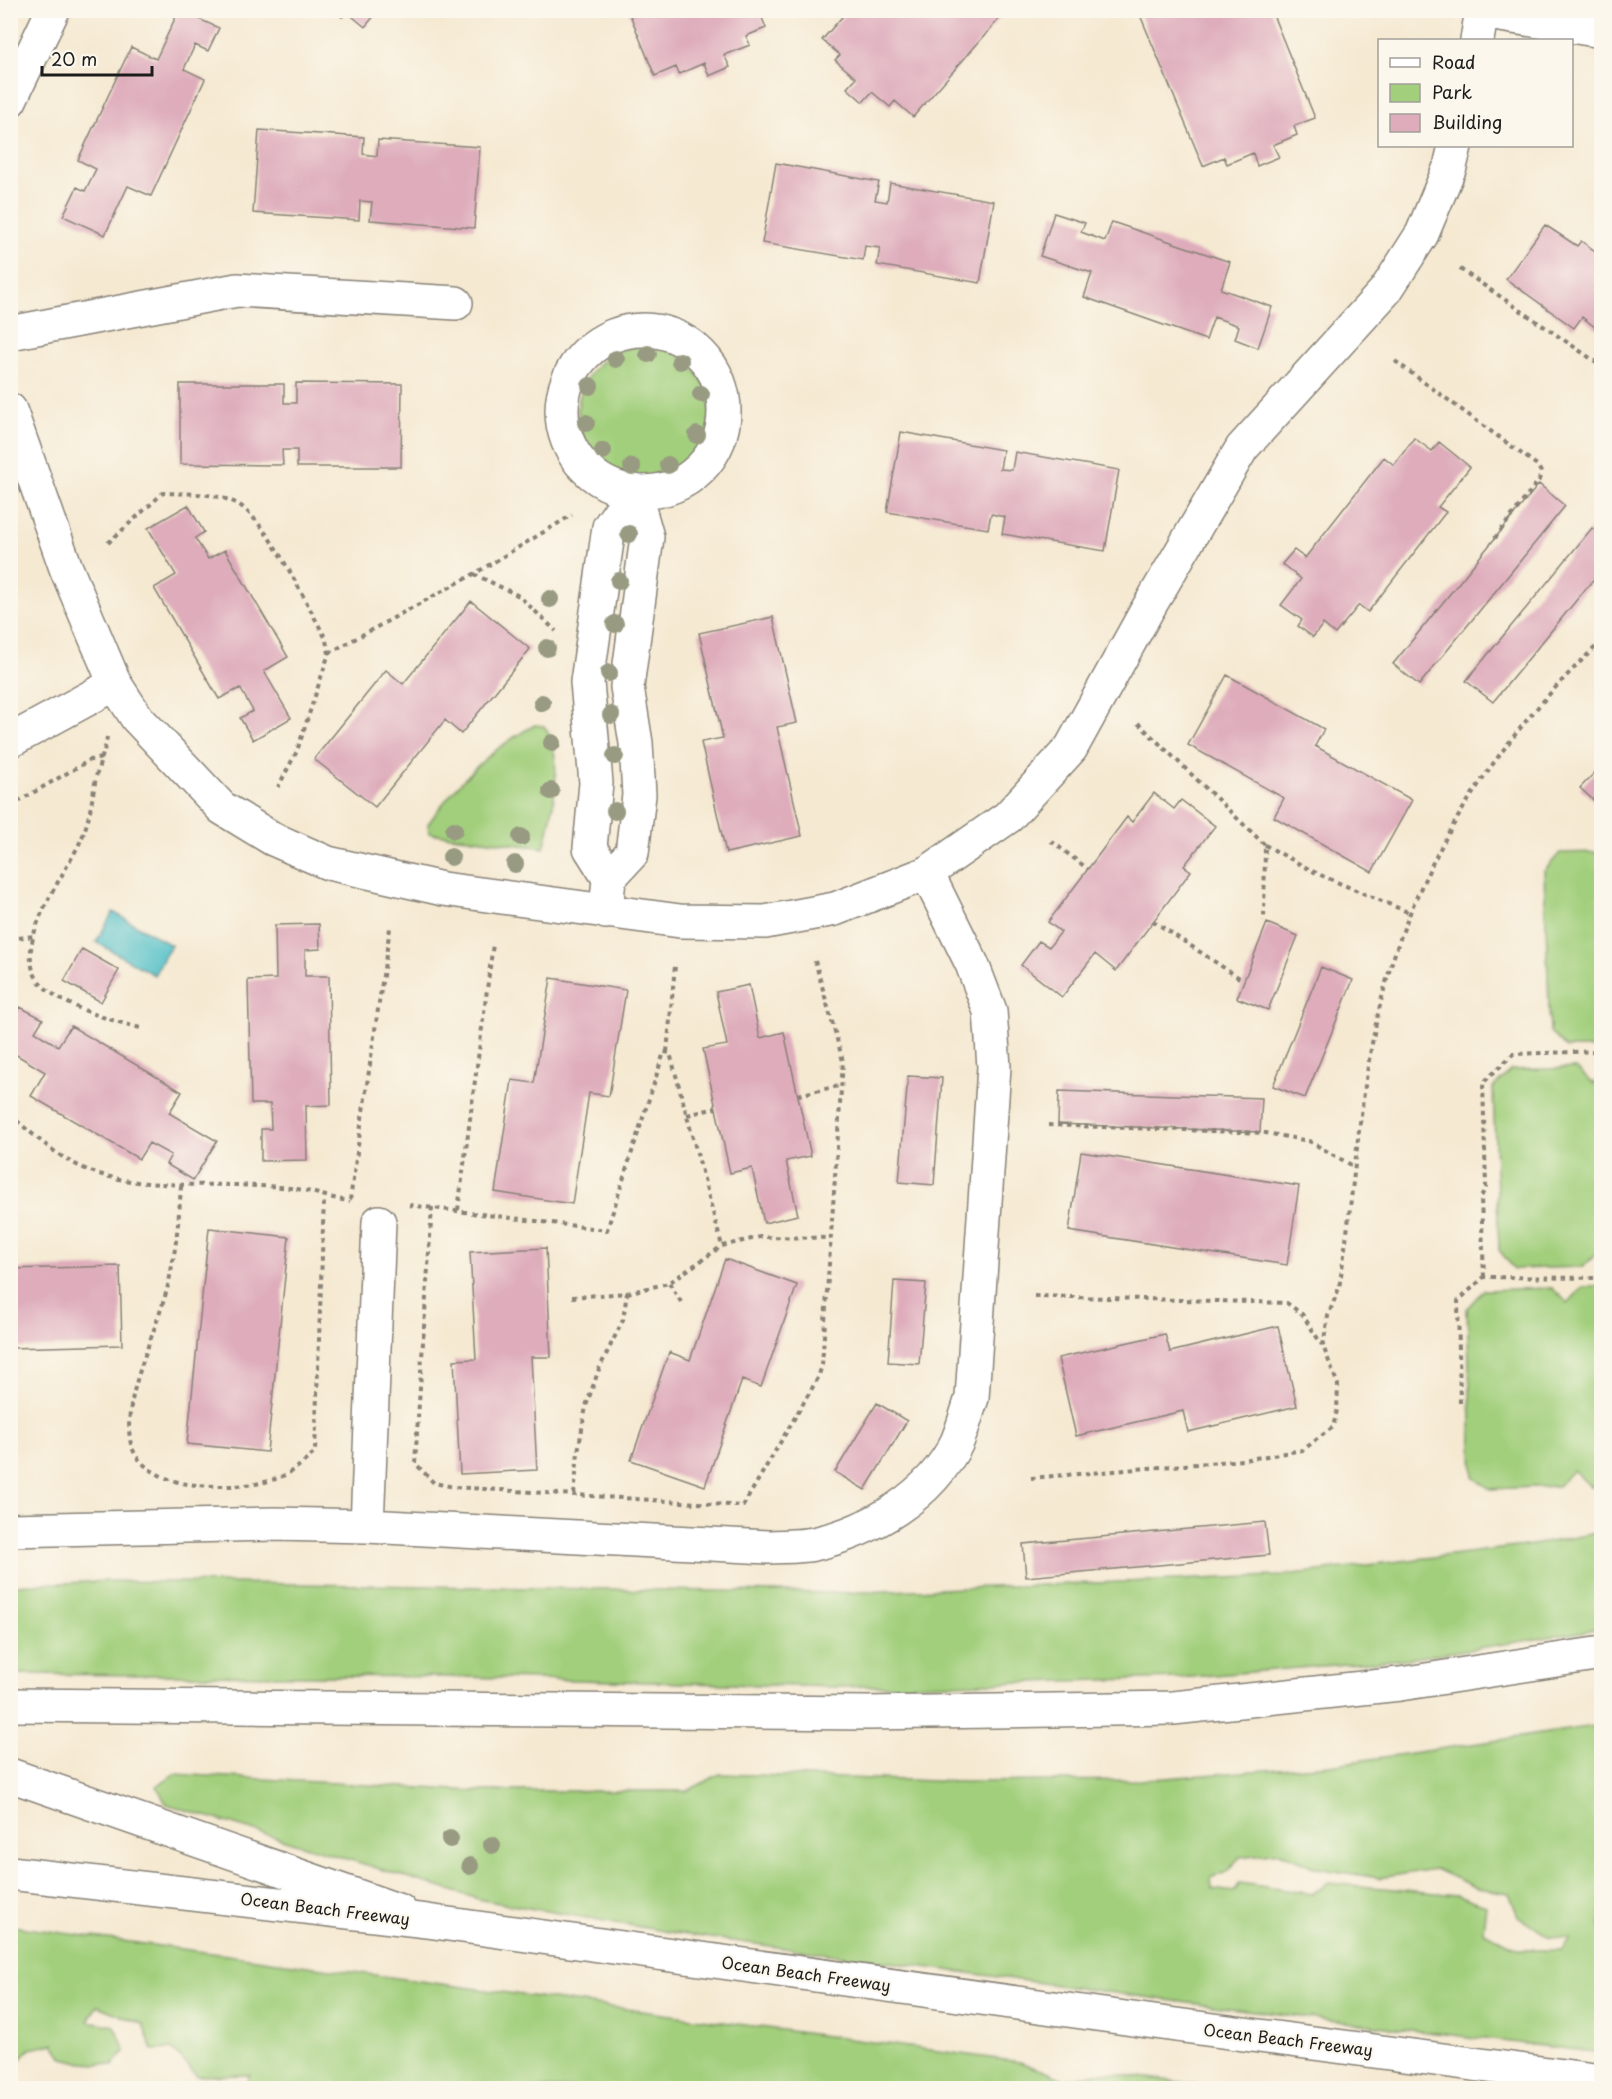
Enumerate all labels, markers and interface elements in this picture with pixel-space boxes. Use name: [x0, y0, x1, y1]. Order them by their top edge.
scale bar: [42, 39, 152, 77]
legend: [1378, 39, 1573, 147]
text: 20 m: [51, 45, 97, 72]
text: Road: [1432, 48, 1476, 75]
text: Park: [1432, 78, 1472, 105]
text: Building: [1432, 108, 1502, 135]
street label: Ocean Beach Freeway: [239, 1886, 411, 1930]
street label: Ocean Beach Freeway: [720, 1949, 892, 1997]
street label: Ocean Beach Freeway: [1202, 2017, 1374, 2061]

